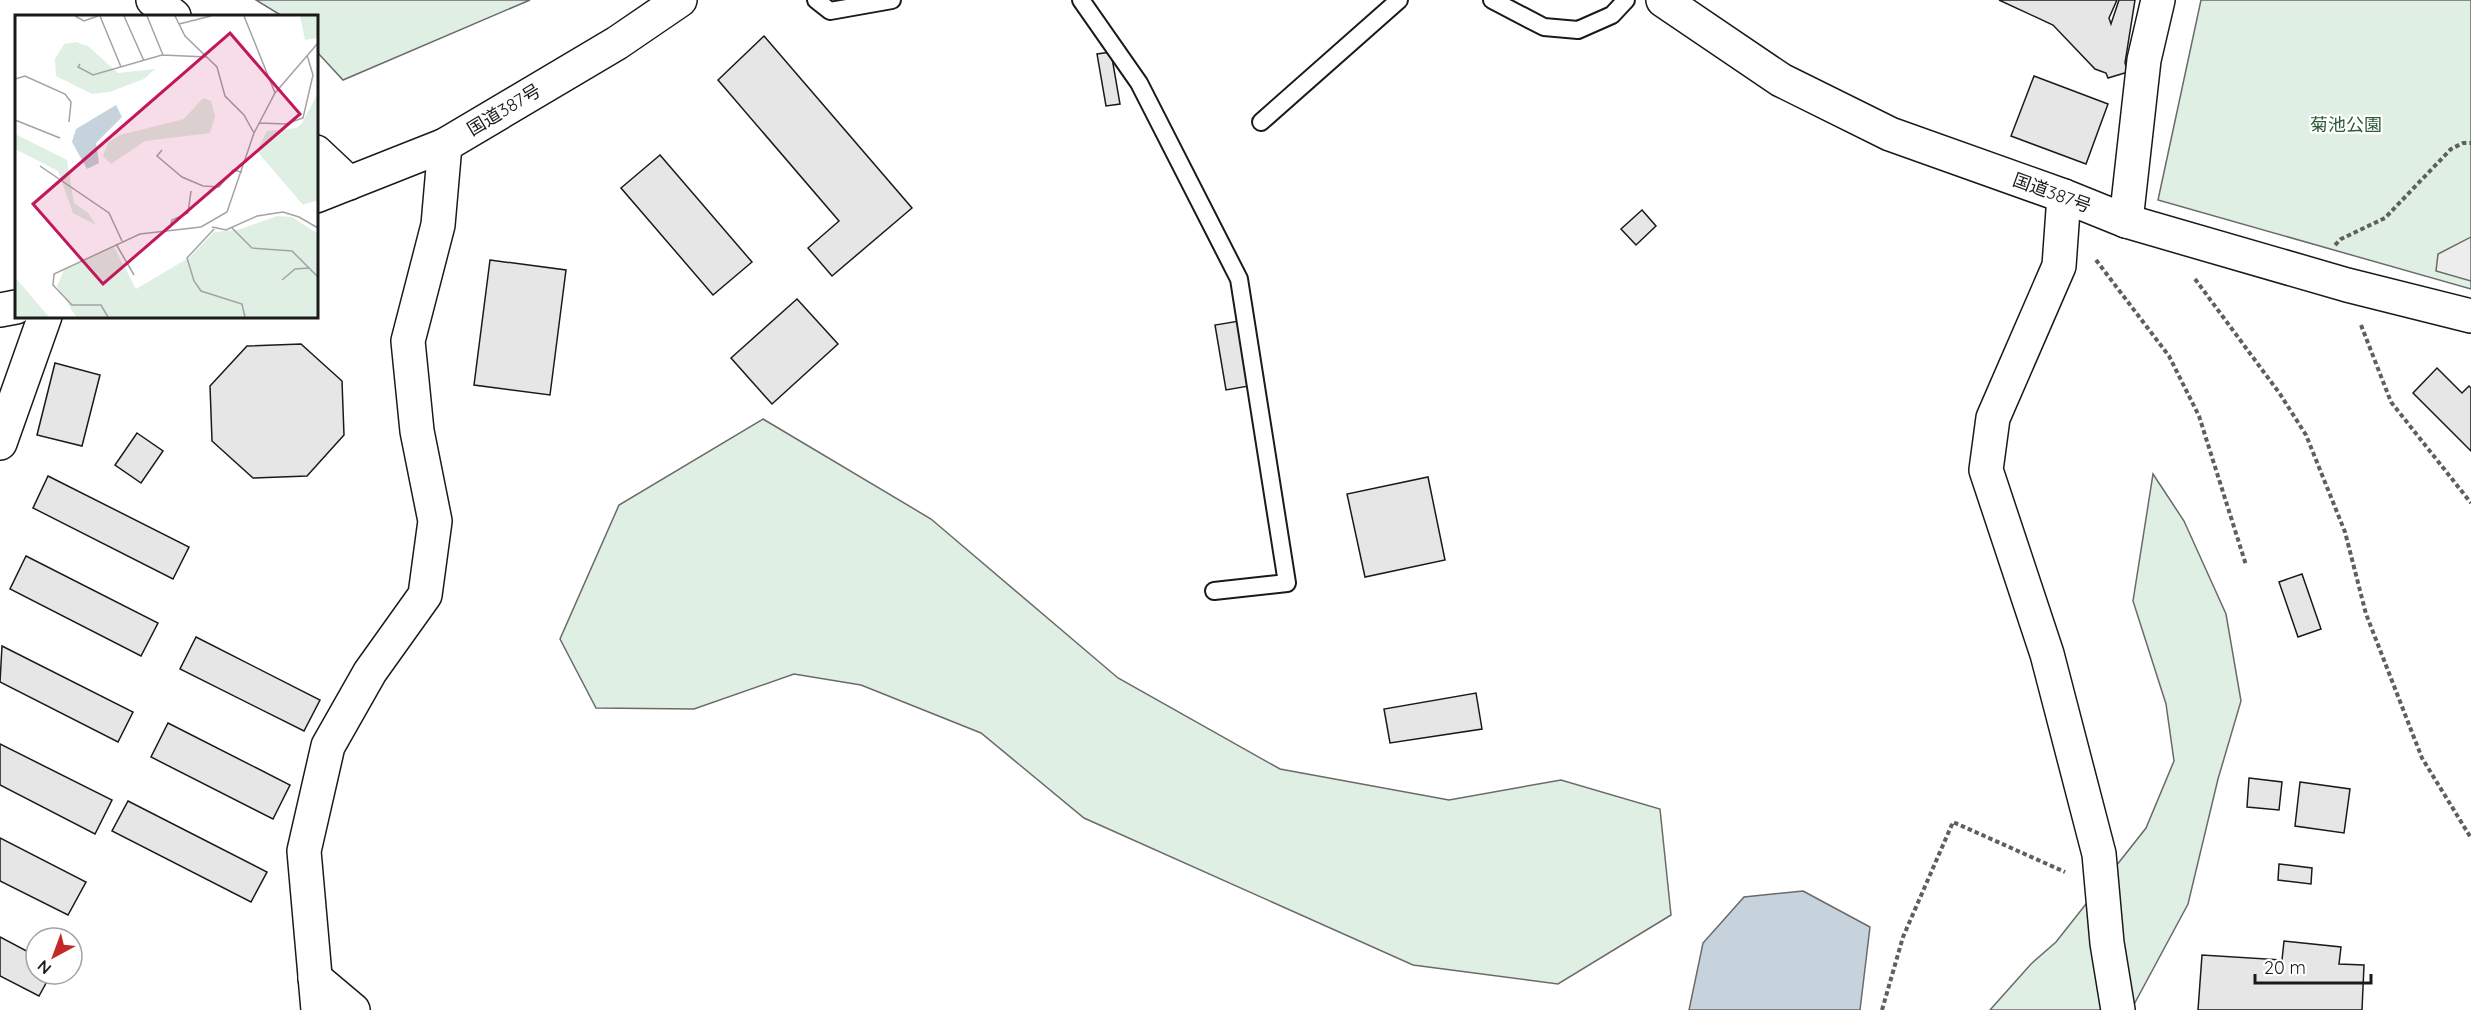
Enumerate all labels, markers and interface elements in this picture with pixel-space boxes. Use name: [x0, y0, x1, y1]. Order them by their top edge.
inset map: [15, 15, 318, 318]
street label: 国道387号: [463, 79, 545, 141]
park label: 菊池公園: [2310, 113, 2382, 136]
street label: 国道387号: [2010, 168, 2095, 217]
north arrow: [24, 926, 84, 986]
scale bar: [2255, 947, 2370, 985]
text: N: [33, 956, 55, 979]
text: 20 m: [2264, 956, 2306, 979]

